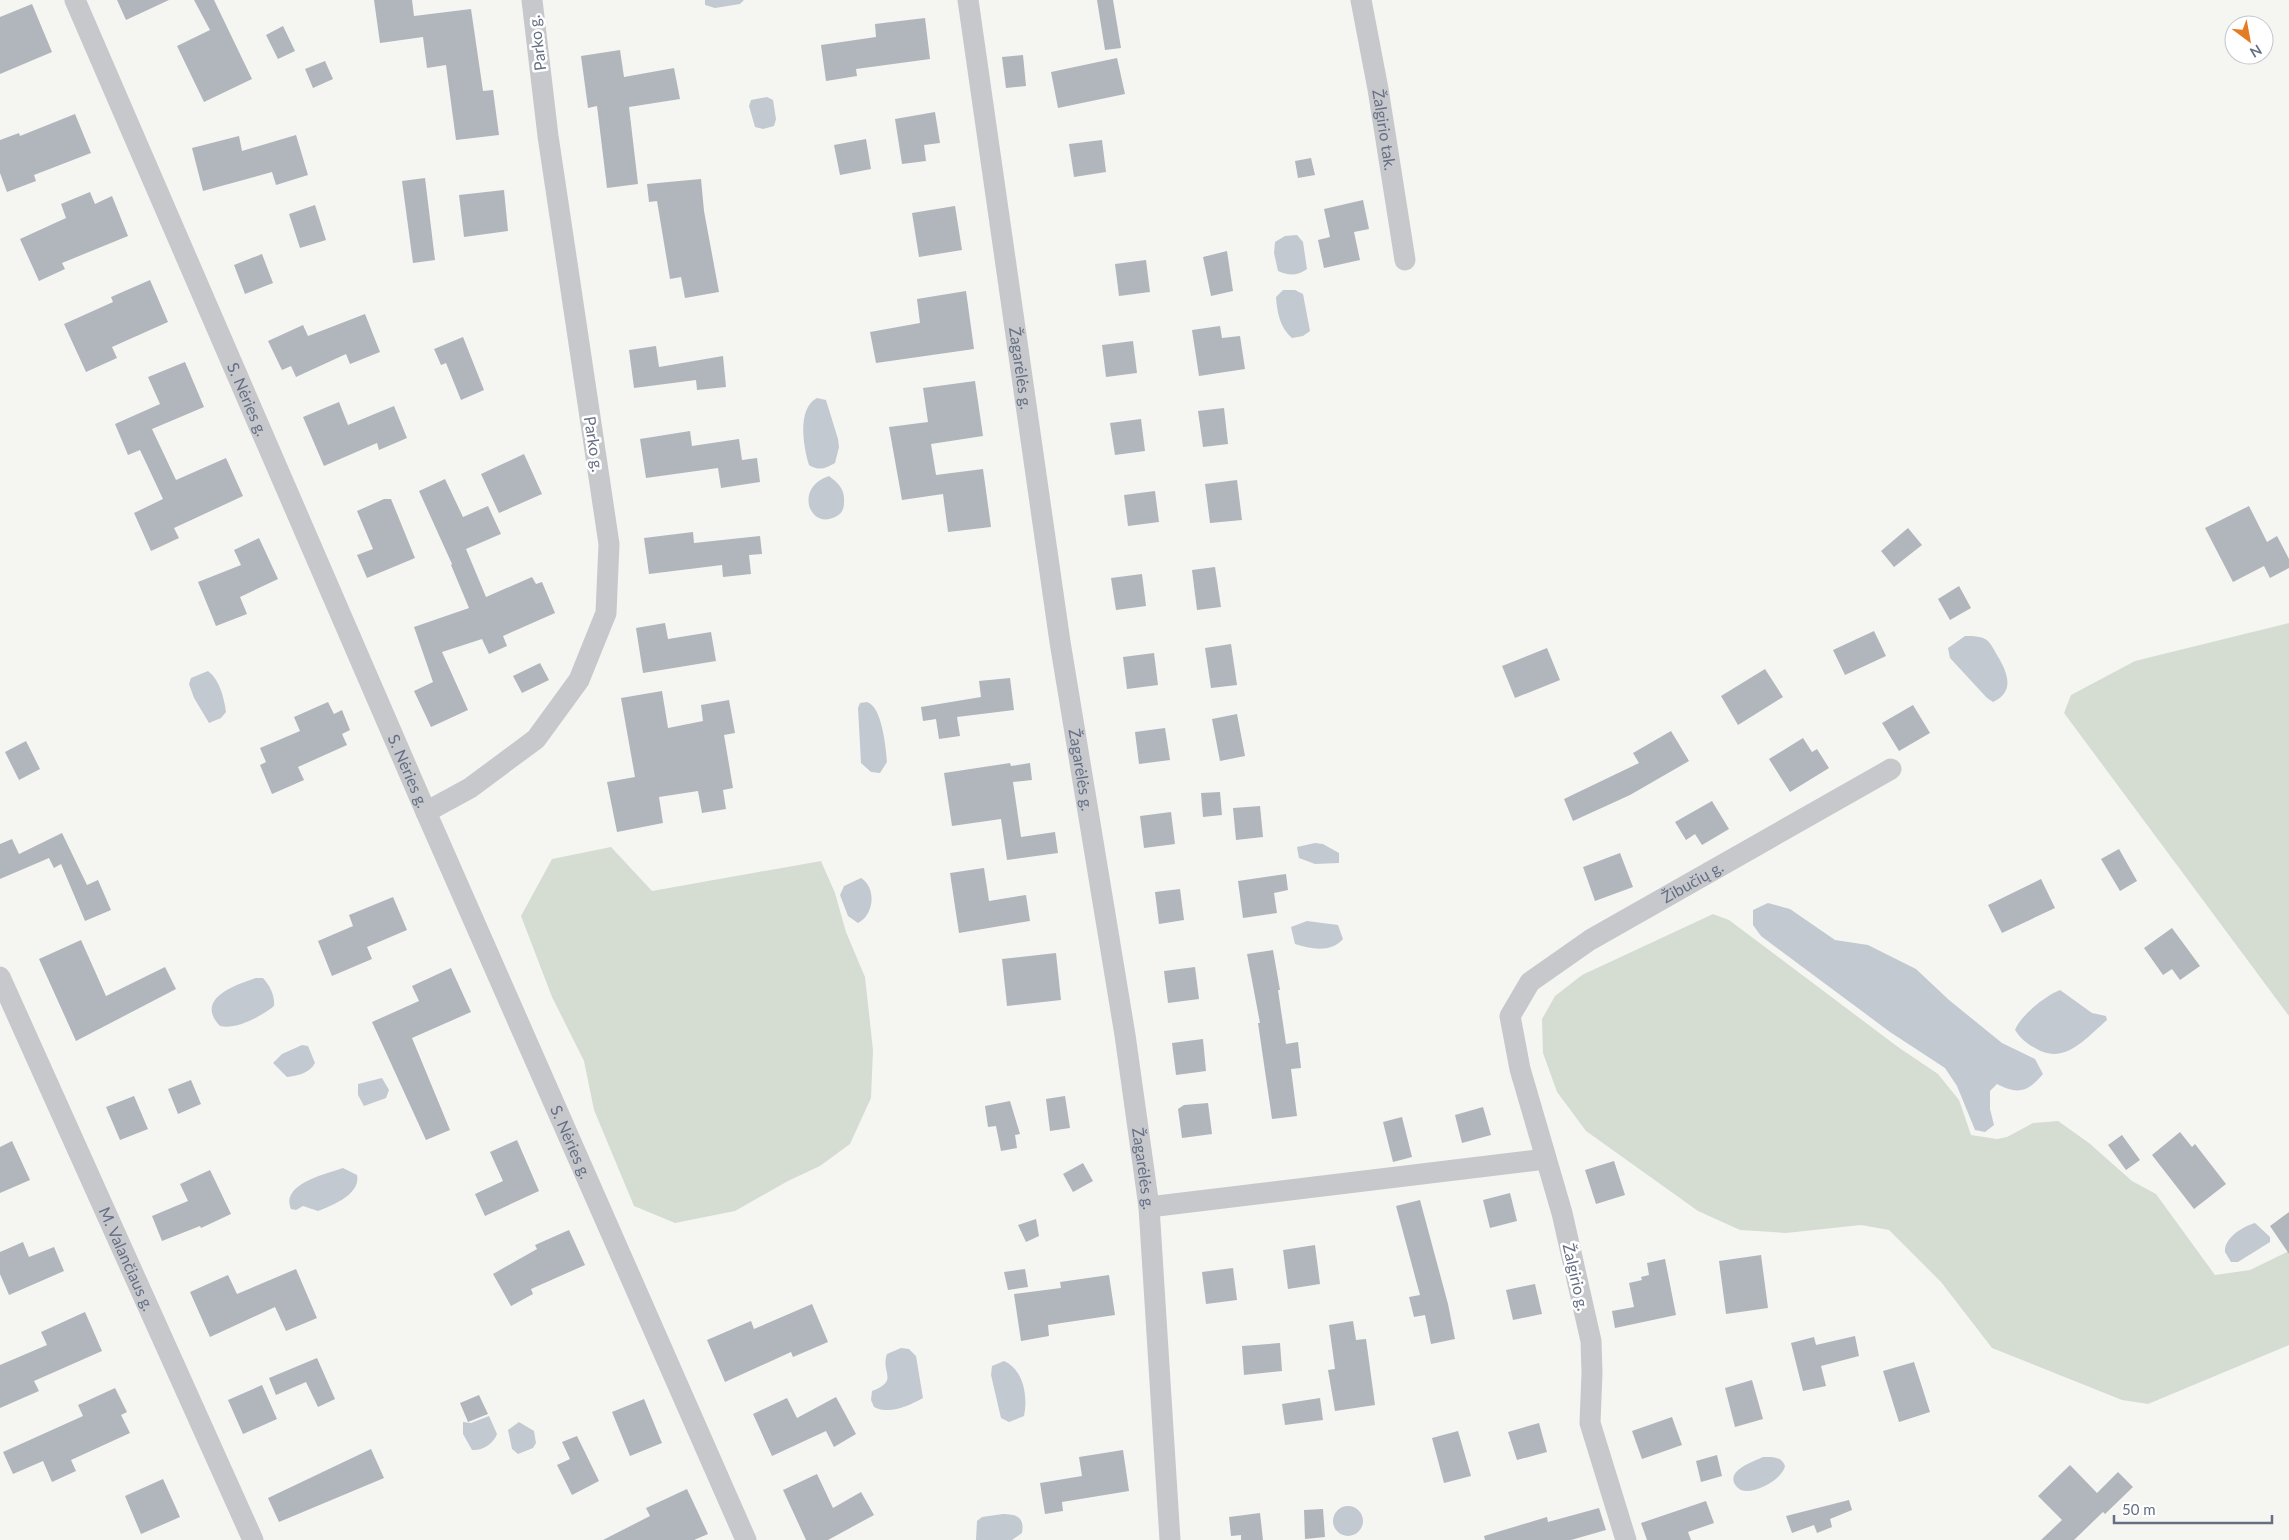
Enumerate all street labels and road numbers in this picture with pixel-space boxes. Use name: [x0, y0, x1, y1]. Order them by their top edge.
street label: Parko g.: [524, 14, 549, 72]
street label: Žalgirio tak.: [1369, 88, 1401, 172]
street label: Žagarėlės g.: [1006, 326, 1037, 411]
street label: S. Nėries g.: [224, 359, 272, 439]
street label: Parko g.: [581, 415, 608, 473]
street label: Žagarėlės g.: [1065, 727, 1098, 812]
street label: S. Nėries g.: [385, 731, 433, 811]
street label: Žibučių g.: [1658, 856, 1726, 906]
street label: S. Nėries g.: [547, 1102, 596, 1181]
street label: Žagarėlės g.: [1129, 1126, 1159, 1211]
street label: M. Valančiaus g.: [96, 1204, 159, 1314]
street label: Žalgirio g.: [1560, 1241, 1593, 1312]

